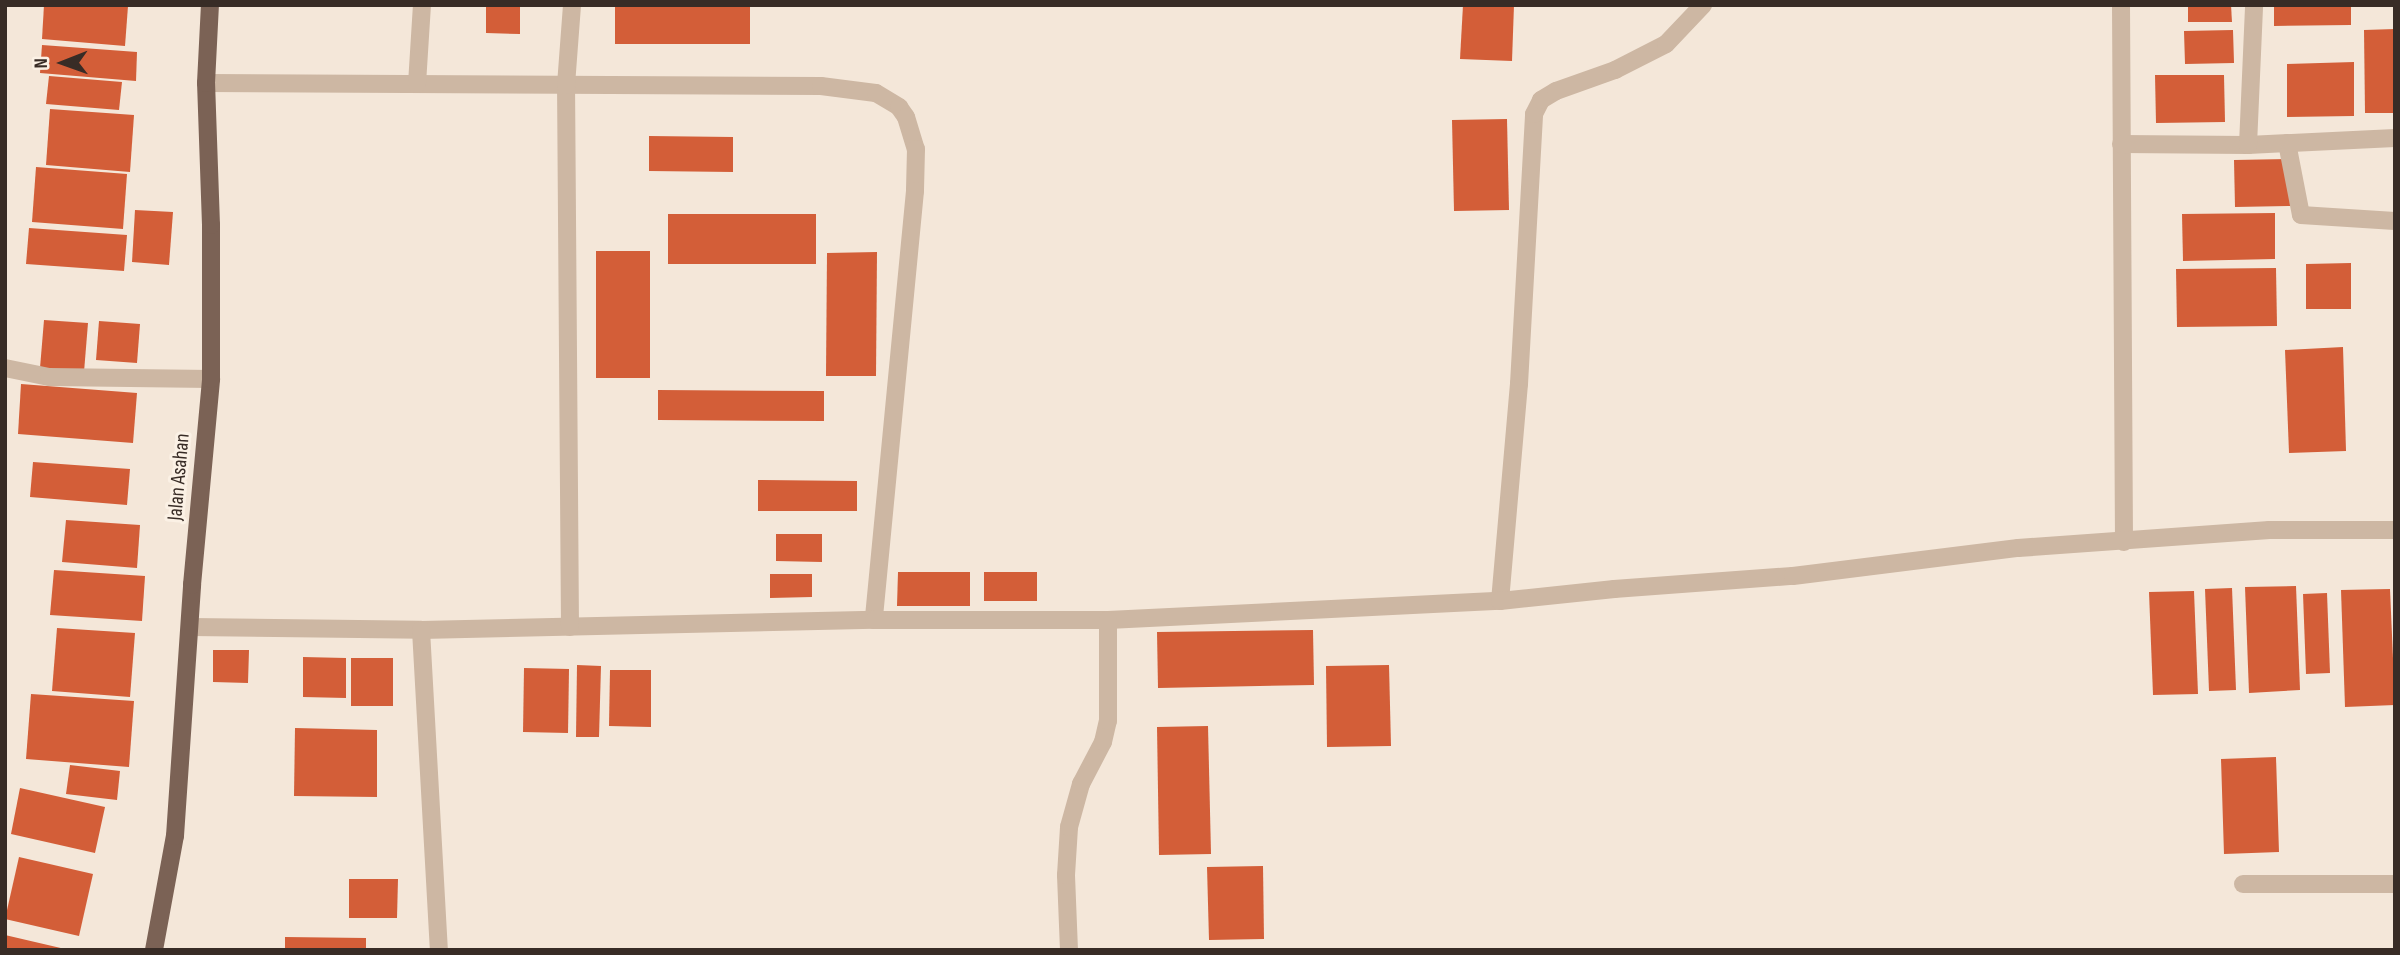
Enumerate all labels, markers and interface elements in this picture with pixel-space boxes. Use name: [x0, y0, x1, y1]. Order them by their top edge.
north arrow: [28, 28, 98, 98]
text: N: [30, 58, 53, 69]
street label: Jalan Asahan: [163, 432, 195, 522]

